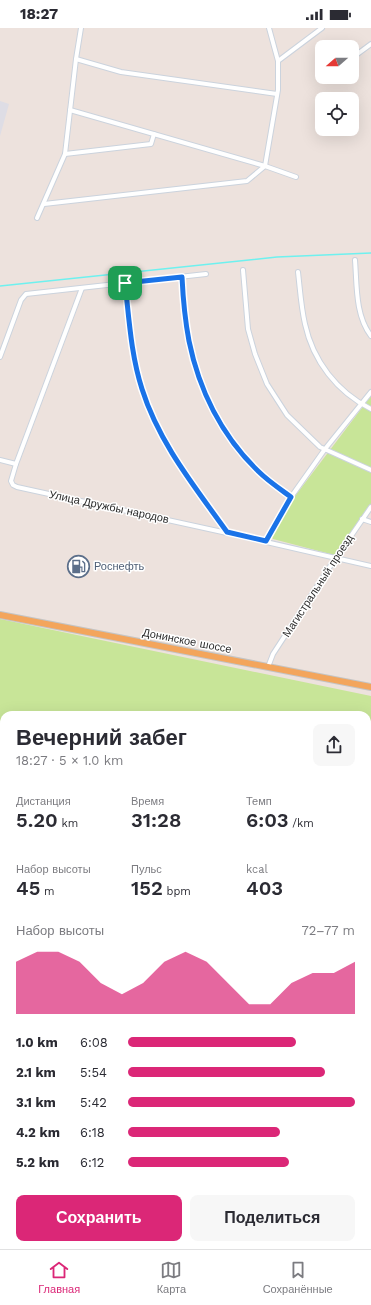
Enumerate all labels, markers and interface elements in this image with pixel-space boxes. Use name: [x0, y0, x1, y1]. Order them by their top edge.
text: 18:27: [20, 5, 58, 23]
north arrow: [315, 40, 359, 84]
map controls: [315, 40, 359, 136]
button: locate: [315, 92, 359, 136]
pin: [108, 266, 142, 300]
icon: arrive: [114, 272, 136, 294]
street label: Улица Дружбы народов: [48, 488, 170, 526]
street label: Магистральный проезд: [280, 532, 356, 640]
fuel station icon: Роснефть: [65, 553, 91, 579]
place label: Роснефть: [94, 560, 145, 573]
street label: Донинское шоссе: [141, 626, 233, 656]
button: share: [313, 724, 355, 766]
text: Вечерний забег: [16, 725, 187, 750]
text: 18:27 · 5 × 1.0 km: [16, 753, 123, 768]
text: Дистанция: [16, 795, 71, 808]
text: Время: [131, 795, 164, 808]
text: Темп: [246, 795, 272, 808]
text: 5.20: [16, 808, 58, 832]
text: 31:28: [131, 808, 181, 832]
text: 6:03: [246, 808, 289, 832]
text: km: [58, 817, 78, 830]
text: /km: [289, 817, 314, 830]
text: Набор высоты: [16, 863, 91, 876]
text: Пульс: [131, 863, 162, 876]
text: kcal: [246, 863, 268, 876]
text: 45: [16, 876, 40, 900]
text: 152: [131, 876, 163, 900]
text: 403: [246, 876, 283, 900]
text: m: [40, 885, 55, 898]
text: bpm: [163, 885, 191, 898]
text: Набор высоты: [16, 923, 104, 938]
text: 72–77 m: [302, 923, 355, 938]
text: 1.0 km: [16, 1035, 58, 1050]
text: 6:08: [80, 1035, 108, 1050]
text: 2.1 km: [16, 1065, 56, 1080]
text: 5:54: [80, 1065, 107, 1080]
text: 3.1 km: [16, 1095, 56, 1110]
text: 5:42: [80, 1095, 107, 1110]
text: 4.2 km: [16, 1125, 60, 1140]
text: 6:18: [80, 1125, 105, 1140]
text: 5.2 km: [16, 1155, 59, 1170]
text: 6:12: [80, 1155, 104, 1170]
button: Сохранить: [16, 1195, 182, 1241]
button: Поделиться: [190, 1195, 355, 1241]
tab: Главная: [38, 1259, 80, 1296]
tab: Карта: [157, 1259, 186, 1296]
tab: Сохранённые: [263, 1259, 333, 1296]

